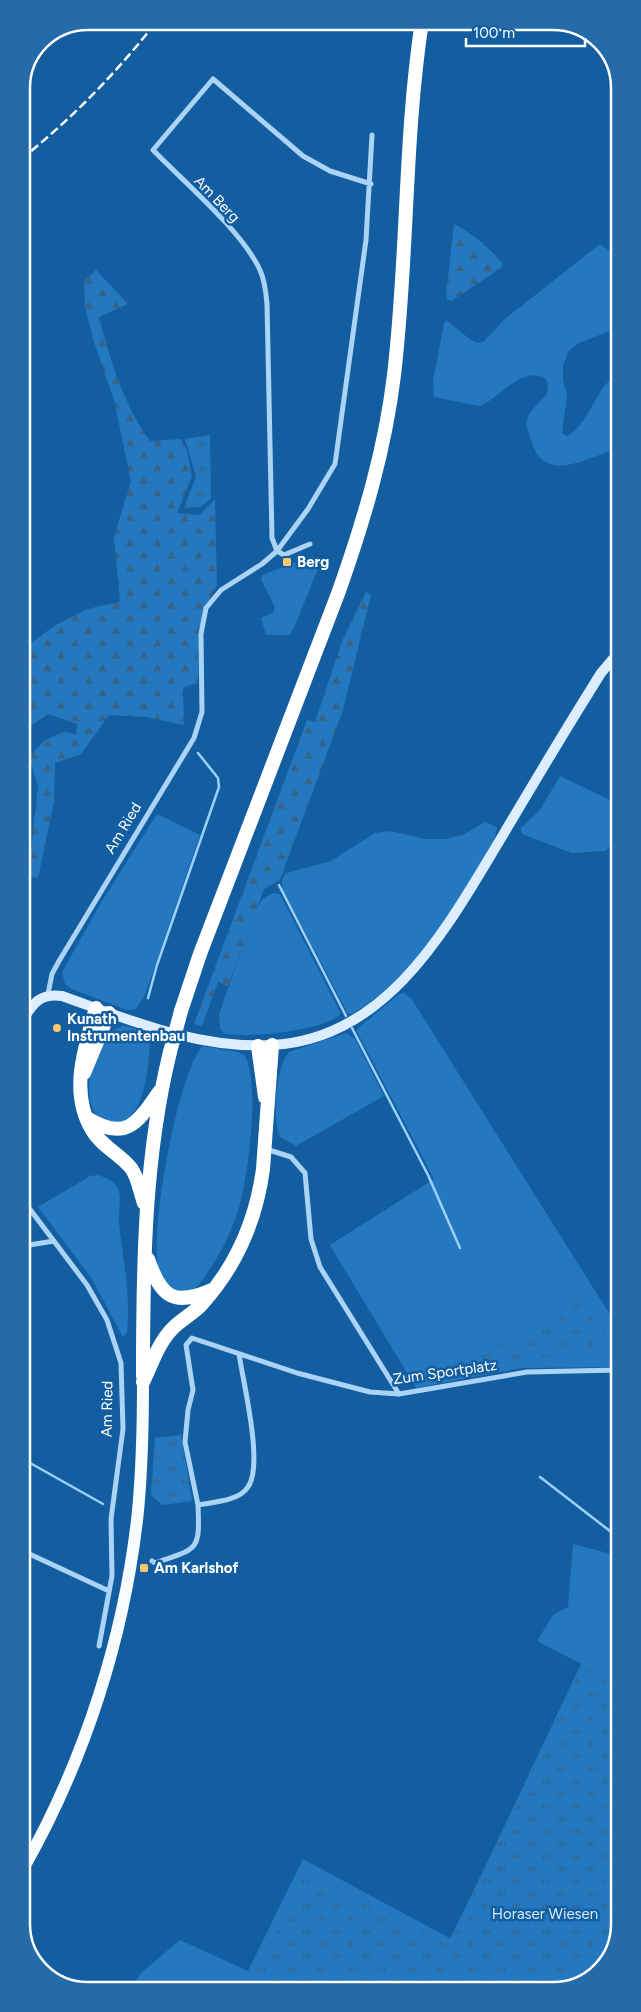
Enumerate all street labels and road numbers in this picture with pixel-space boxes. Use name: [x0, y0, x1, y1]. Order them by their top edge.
street label: Am Berg: [190, 172, 244, 226]
street label: Am Ried: [101, 799, 145, 857]
street label: Zum Sportplatz: [392, 1356, 498, 1388]
street label: Am Ried: [98, 1381, 116, 1437]

